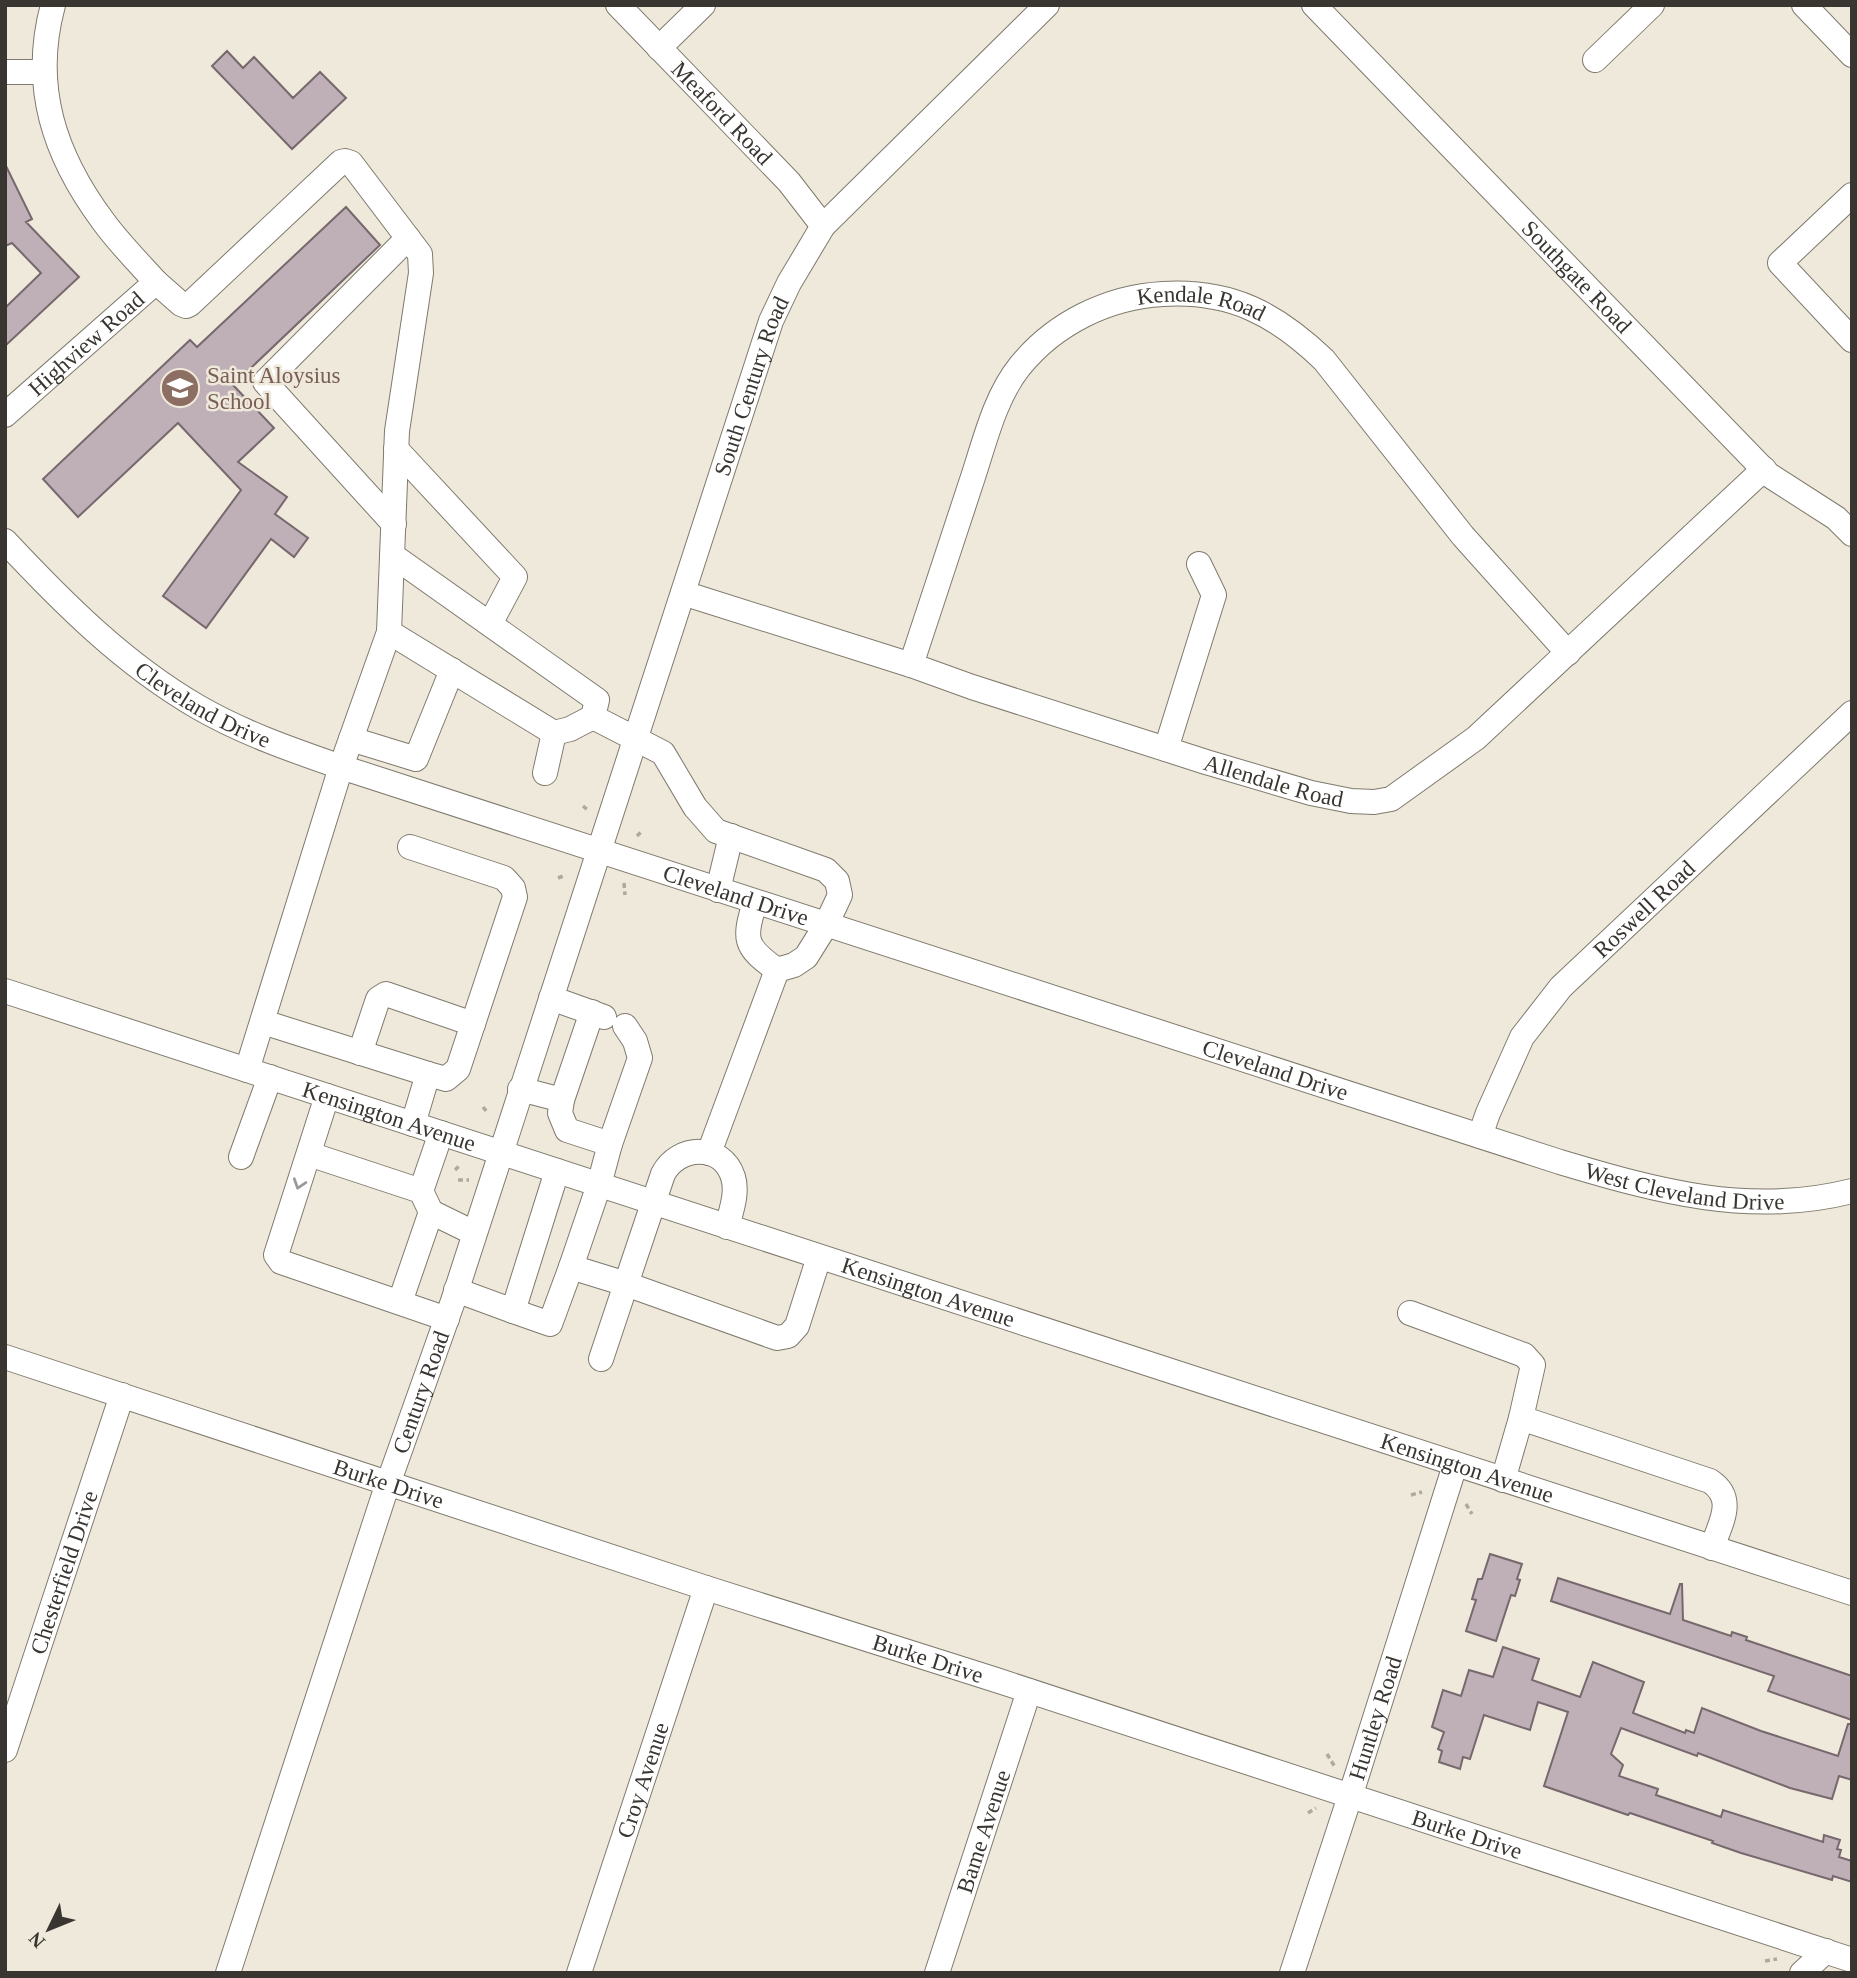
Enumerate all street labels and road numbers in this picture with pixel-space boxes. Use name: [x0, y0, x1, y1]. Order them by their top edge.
street label: Meaford Road: [667, 56, 778, 170]
street label: Southgate Road: [1517, 215, 1637, 338]
street label: Kendale Road: [1135, 281, 1270, 326]
street label: Highview Road: [23, 286, 149, 401]
street label: South Century Road: [709, 292, 794, 479]
street label: Cleveland Drive: [131, 657, 274, 753]
street label: Allendale Road: [1201, 750, 1346, 812]
street label: Roswell Road: [1588, 855, 1700, 962]
street label: Cleveland Drive: [660, 860, 812, 930]
street label: Cleveland Drive: [1199, 1035, 1351, 1105]
street label: Kensington Avenue: [299, 1076, 479, 1156]
street label: West Cleveland Drive: [1582, 1158, 1785, 1214]
street label: Kensington Avenue: [839, 1252, 1018, 1332]
street label: Century Road: [387, 1327, 454, 1457]
street label: Kensington Avenue: [1378, 1428, 1557, 1507]
street label: Burke Drive: [330, 1454, 447, 1513]
street label: Chesterfield Drive: [25, 1487, 102, 1657]
street label: Burke Drive: [870, 1629, 986, 1688]
street label: Huntley Road: [1344, 1653, 1406, 1783]
street label: Croy Avenue: [612, 1719, 673, 1841]
street label: Bame Avenue: [951, 1767, 1015, 1896]
street label: Burke Drive: [1409, 1804, 1525, 1864]

